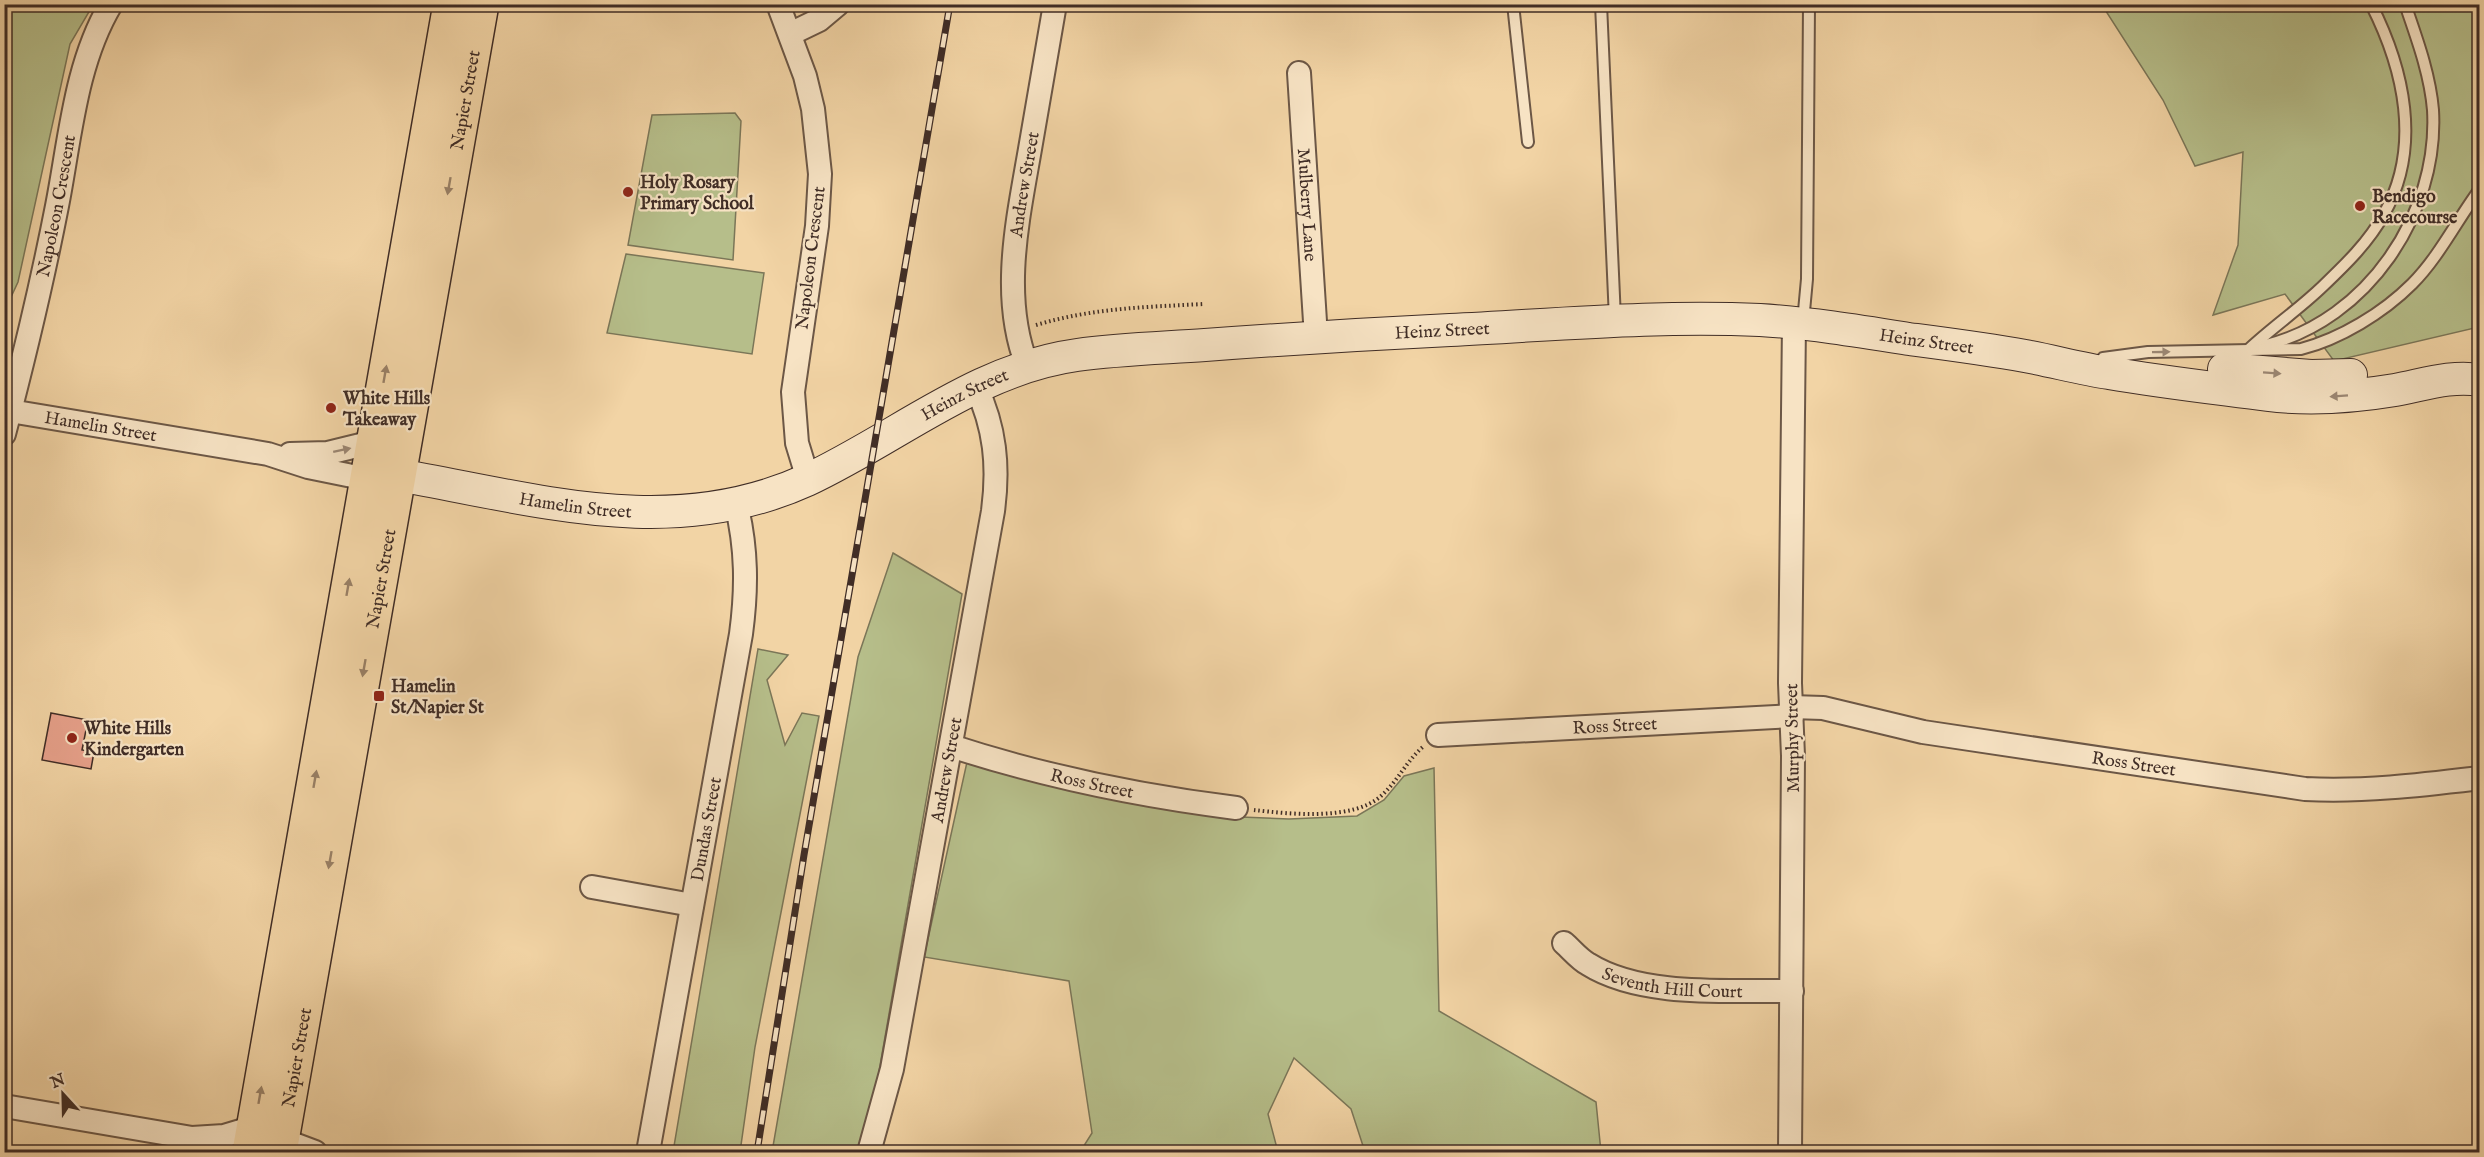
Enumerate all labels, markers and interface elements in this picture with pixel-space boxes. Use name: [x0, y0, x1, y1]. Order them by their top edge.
street label: Napier Street: [446, 49, 487, 152]
street label: Andrew Street: [1006, 130, 1046, 240]
street label: Napoleon Crescent: [33, 133, 82, 280]
street label: Mulberry Lane: [1291, 148, 1321, 262]
place label: Holy Rosary Primary School: [640, 172, 755, 216]
one-way arrow: [445, 177, 454, 196]
marker: Holy Rosary Primary School: [621, 185, 635, 199]
street label: Napoleon Crescent: [791, 185, 832, 331]
place label: Bendigo Racecourse: [2372, 186, 2458, 230]
marker: Bendigo Racecourse: [2353, 199, 2367, 213]
street label: Heinz Street: [1394, 318, 1490, 346]
street label: Heinz Street: [1877, 324, 1975, 361]
one-way arrow: [2151, 347, 2170, 356]
one-way arrow: [381, 364, 390, 383]
street label: Heinz Street: [917, 364, 1012, 427]
one-way arrow: [2263, 368, 2282, 377]
place label: White Hills Takeaway: [342, 388, 431, 432]
one-way arrow: [2329, 392, 2348, 401]
marker: White Hills Takeaway: [324, 401, 338, 415]
street label: Hamelin Street: [43, 407, 158, 448]
one-way arrow: [333, 445, 351, 455]
street label: Hamelin Street: [517, 488, 632, 525]
street label: Napier Street: [362, 527, 402, 631]
one-way arrow: [344, 577, 353, 596]
one-way arrow: [360, 658, 369, 677]
place label: Hamelin St/Napier St: [391, 676, 485, 720]
street label: Murphy Street: [1781, 683, 1806, 793]
marker: Hamelin St/Napier St: [372, 689, 386, 703]
street label: Ross Street: [1572, 713, 1658, 741]
street label: Andrew Street: [927, 716, 968, 826]
place label: White Hills Kindergarten: [83, 718, 184, 762]
marker: White Hills Kindergarten: [65, 731, 79, 745]
street label: Ross Street: [2090, 747, 2177, 783]
street label: Ross Street: [1048, 765, 1135, 805]
one-way arrow: [310, 769, 319, 788]
street label: Dundas Street: [687, 775, 728, 884]
one-way arrow: [326, 850, 335, 869]
street label: Seventh Hill Court: [1598, 963, 1743, 1004]
street label: Napier Street: [278, 1006, 318, 1109]
north arrow: [33, 1064, 93, 1124]
text: N: [47, 1070, 68, 1094]
one-way arrow: [256, 1085, 265, 1104]

